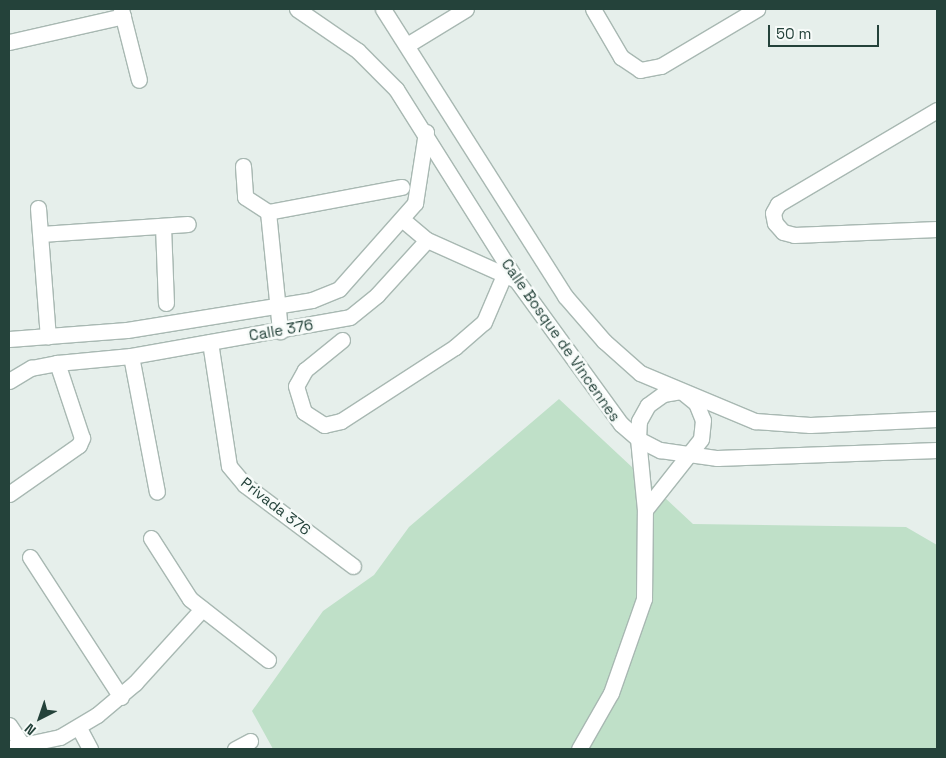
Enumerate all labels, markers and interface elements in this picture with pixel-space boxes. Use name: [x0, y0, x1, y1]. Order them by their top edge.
scale bar: [771, 15, 882, 47]
text: 50 m: [776, 24, 811, 43]
street label: Calle Bosque de Vincennes: [498, 255, 624, 425]
street label: Calle 376: [247, 315, 315, 345]
street label: Privada 376: [238, 473, 314, 539]
north arrow: [15, 693, 65, 743]
text: N: [21, 719, 40, 739]

